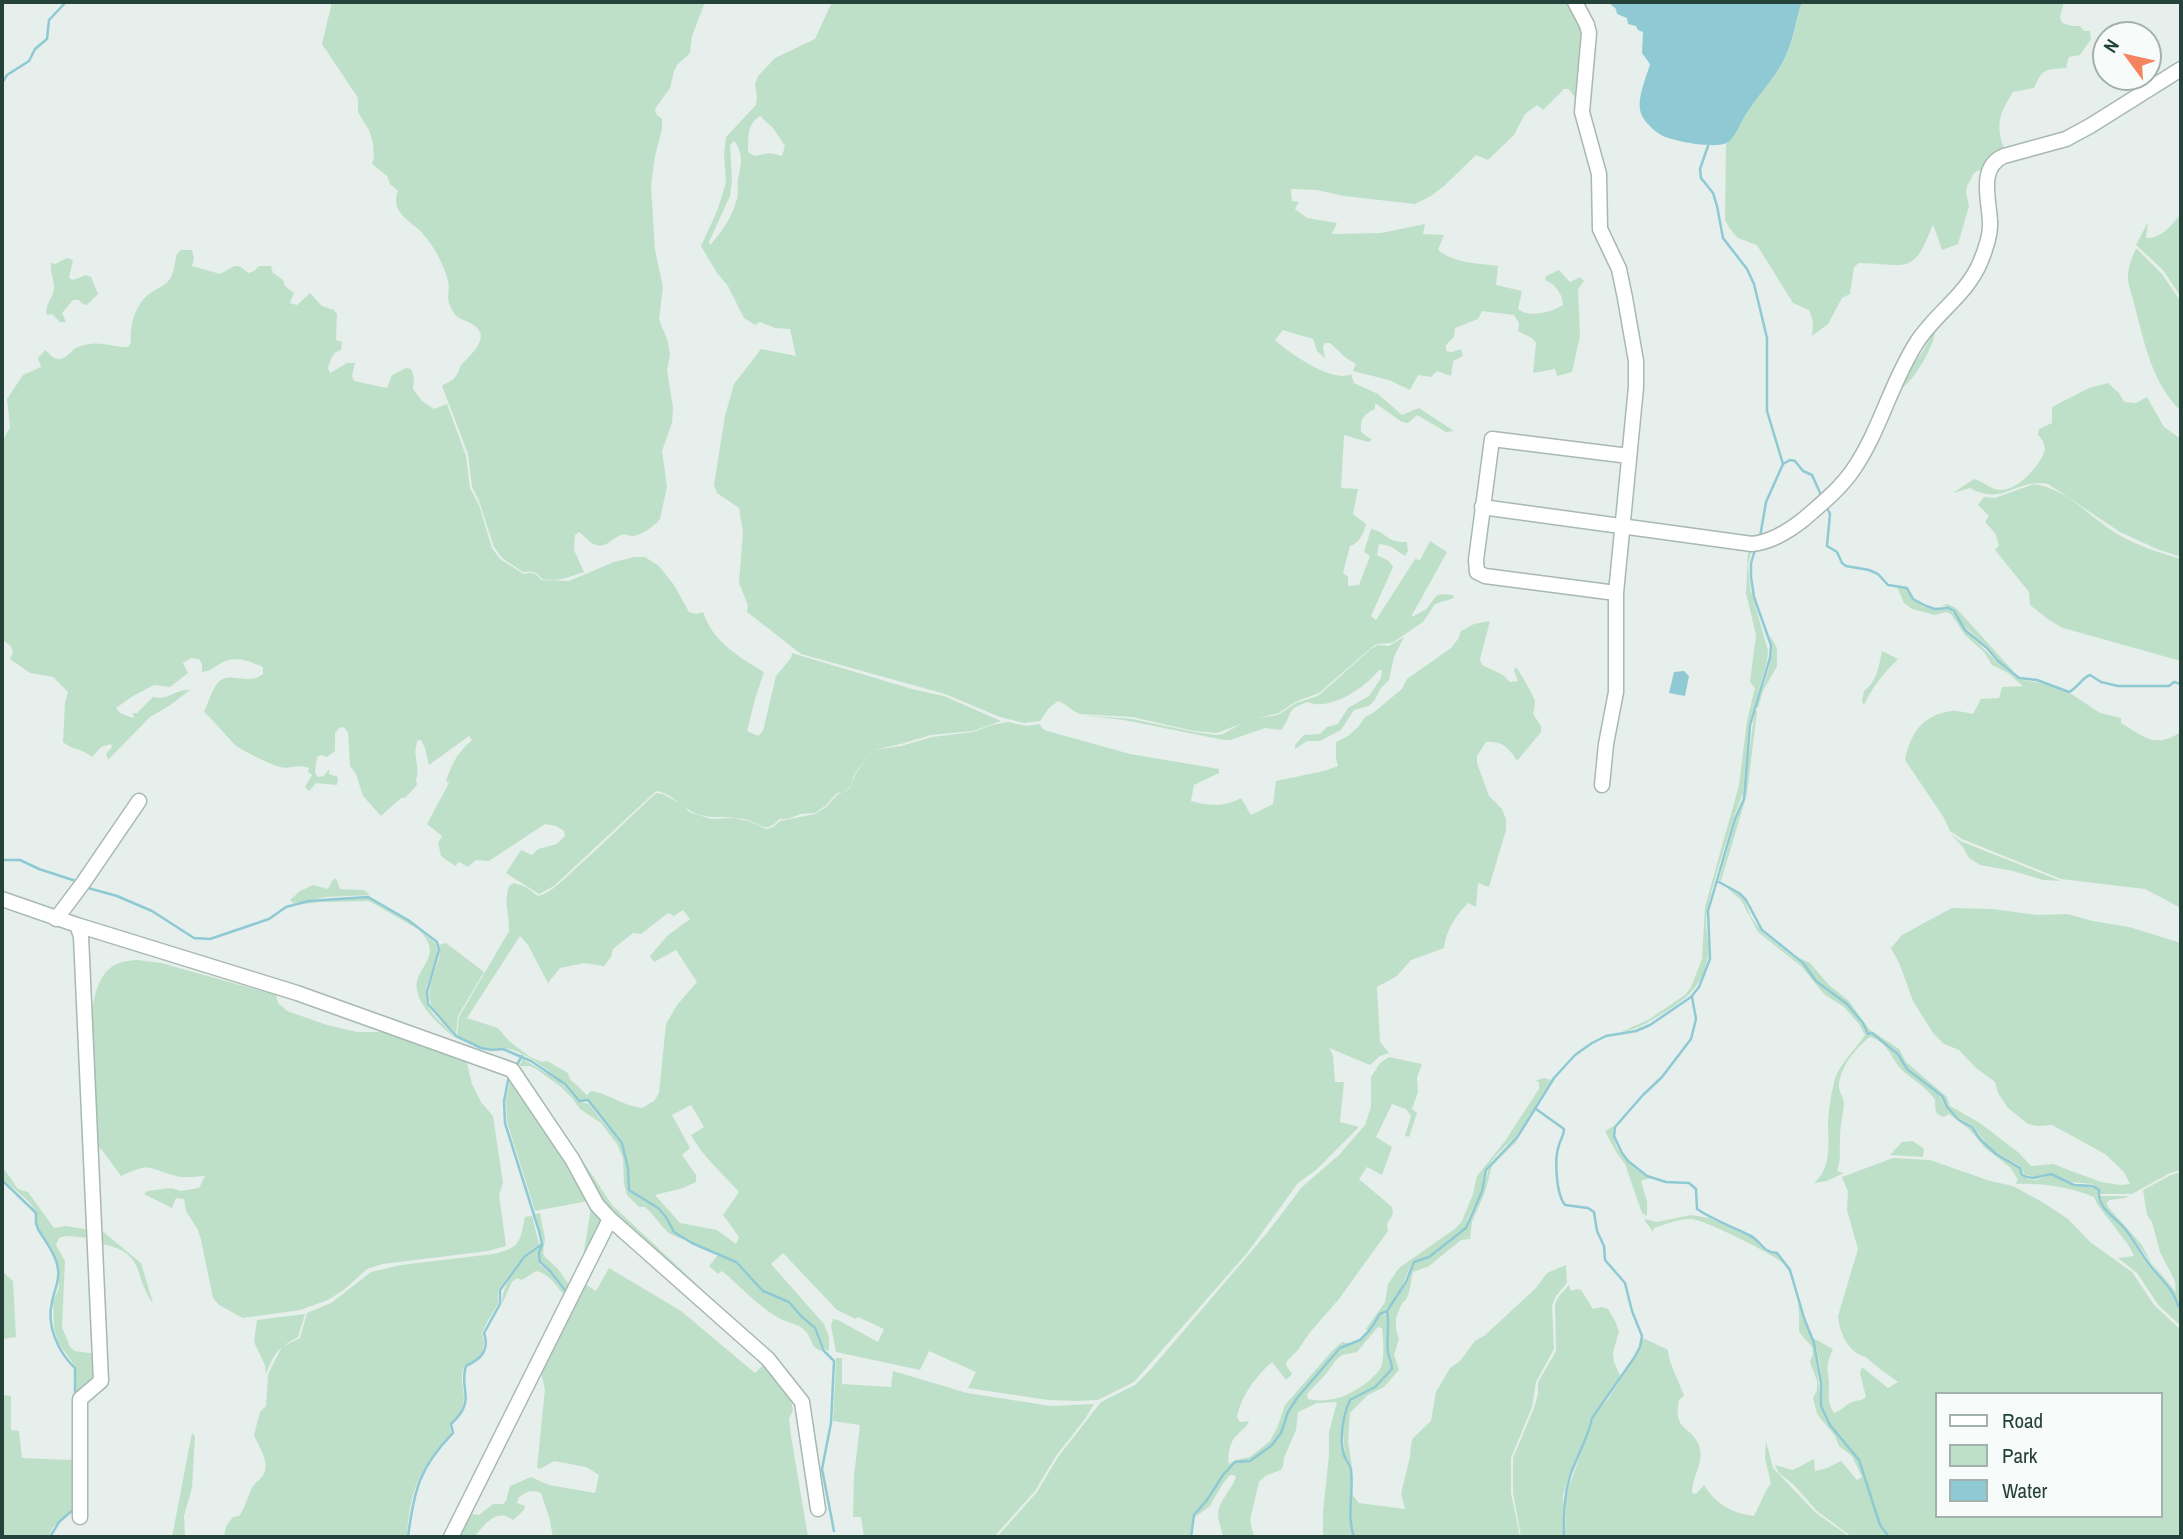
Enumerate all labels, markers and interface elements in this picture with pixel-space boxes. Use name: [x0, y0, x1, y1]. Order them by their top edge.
north arrow: [2092, 21, 2162, 91]
text: N: [2097, 34, 2125, 57]
legend: [1934, 1392, 2162, 1518]
text: Road: [2002, 1406, 2043, 1435]
text: Park: [2002, 1441, 2037, 1470]
text: Water: [2002, 1476, 2047, 1505]

